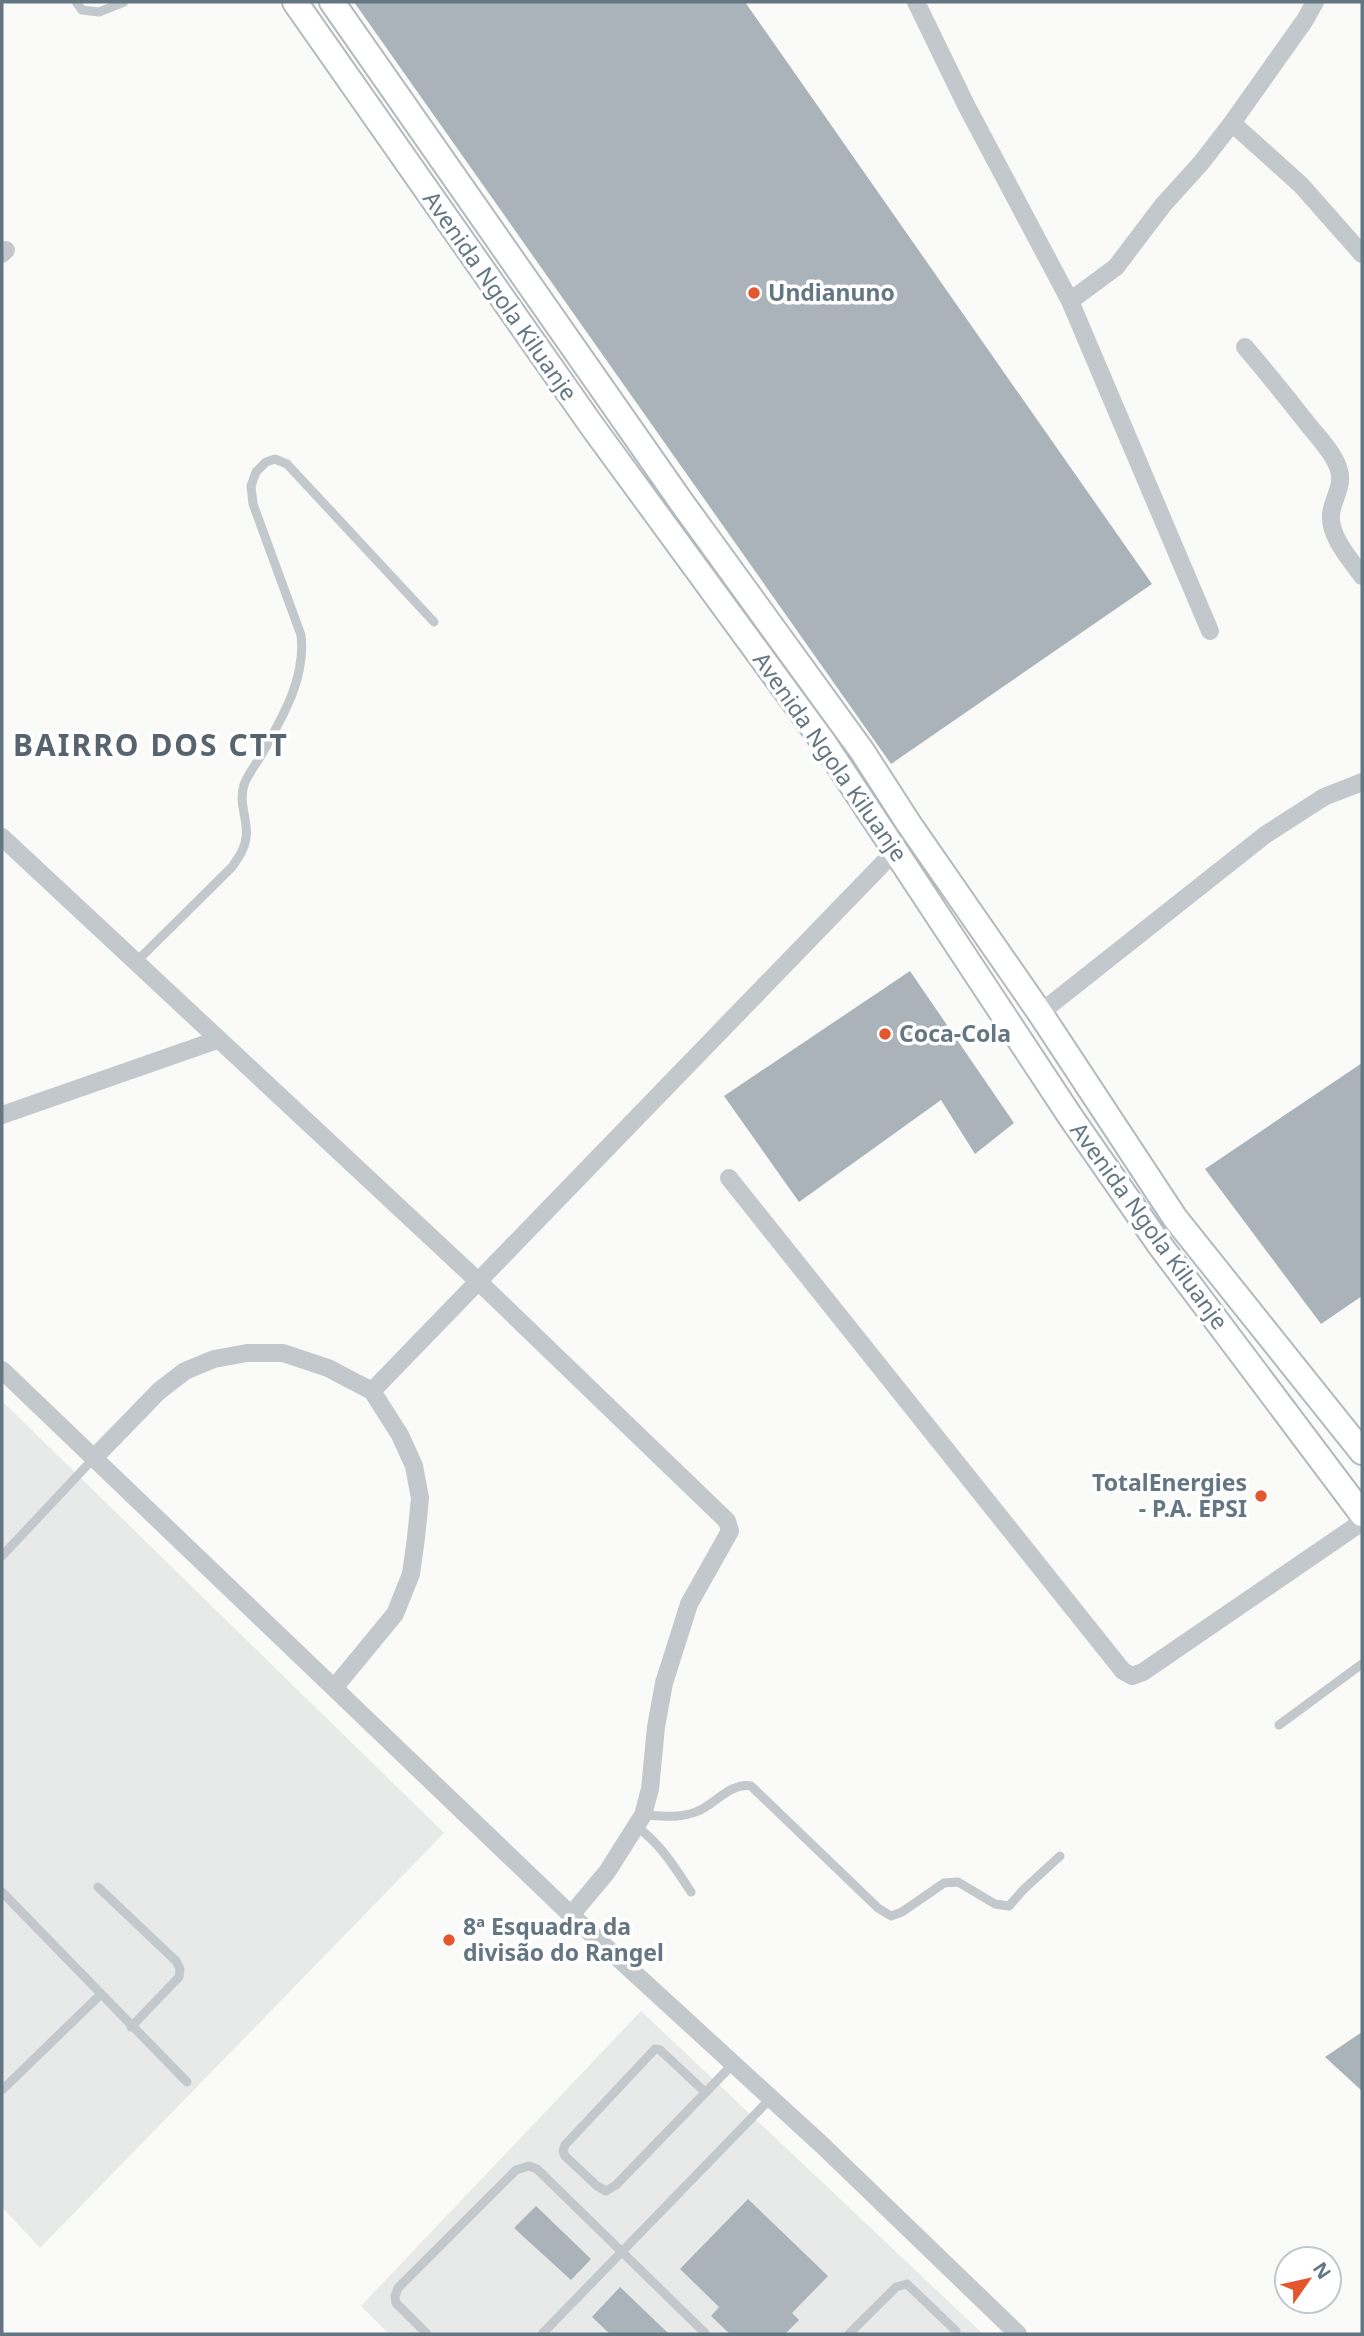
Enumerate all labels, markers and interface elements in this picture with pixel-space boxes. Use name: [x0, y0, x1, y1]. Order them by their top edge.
street label: Avenida Ngola Kiluanje: [416, 184, 585, 407]
place label: Undianuno: [768, 276, 895, 308]
marker: Undianuno: [746, 285, 762, 301]
street label: Avenida Ngola Kiluanje: [746, 645, 915, 868]
district label: BAIRRO DOS CTT: [13, 724, 289, 765]
place label: Coca-Cola: [899, 1017, 1011, 1049]
marker: Coca-Cola: [877, 1026, 893, 1042]
street label: Avenida Ngola Kiluanje: [1064, 1115, 1236, 1336]
place label: TotalEnergies - P.A. EPSI: [1092, 1466, 1247, 1524]
marker: TotalEnergies - P.A. EPSI: [1253, 1488, 1269, 1504]
place label: 8ª Esquadra da divisão do Rangel: [463, 1910, 664, 1968]
marker: 8ª Esquadra da divisão do Rangel: [441, 1932, 457, 1948]
north arrow: [1273, 2245, 1343, 2315]
text: N: [1307, 2257, 1337, 2284]

